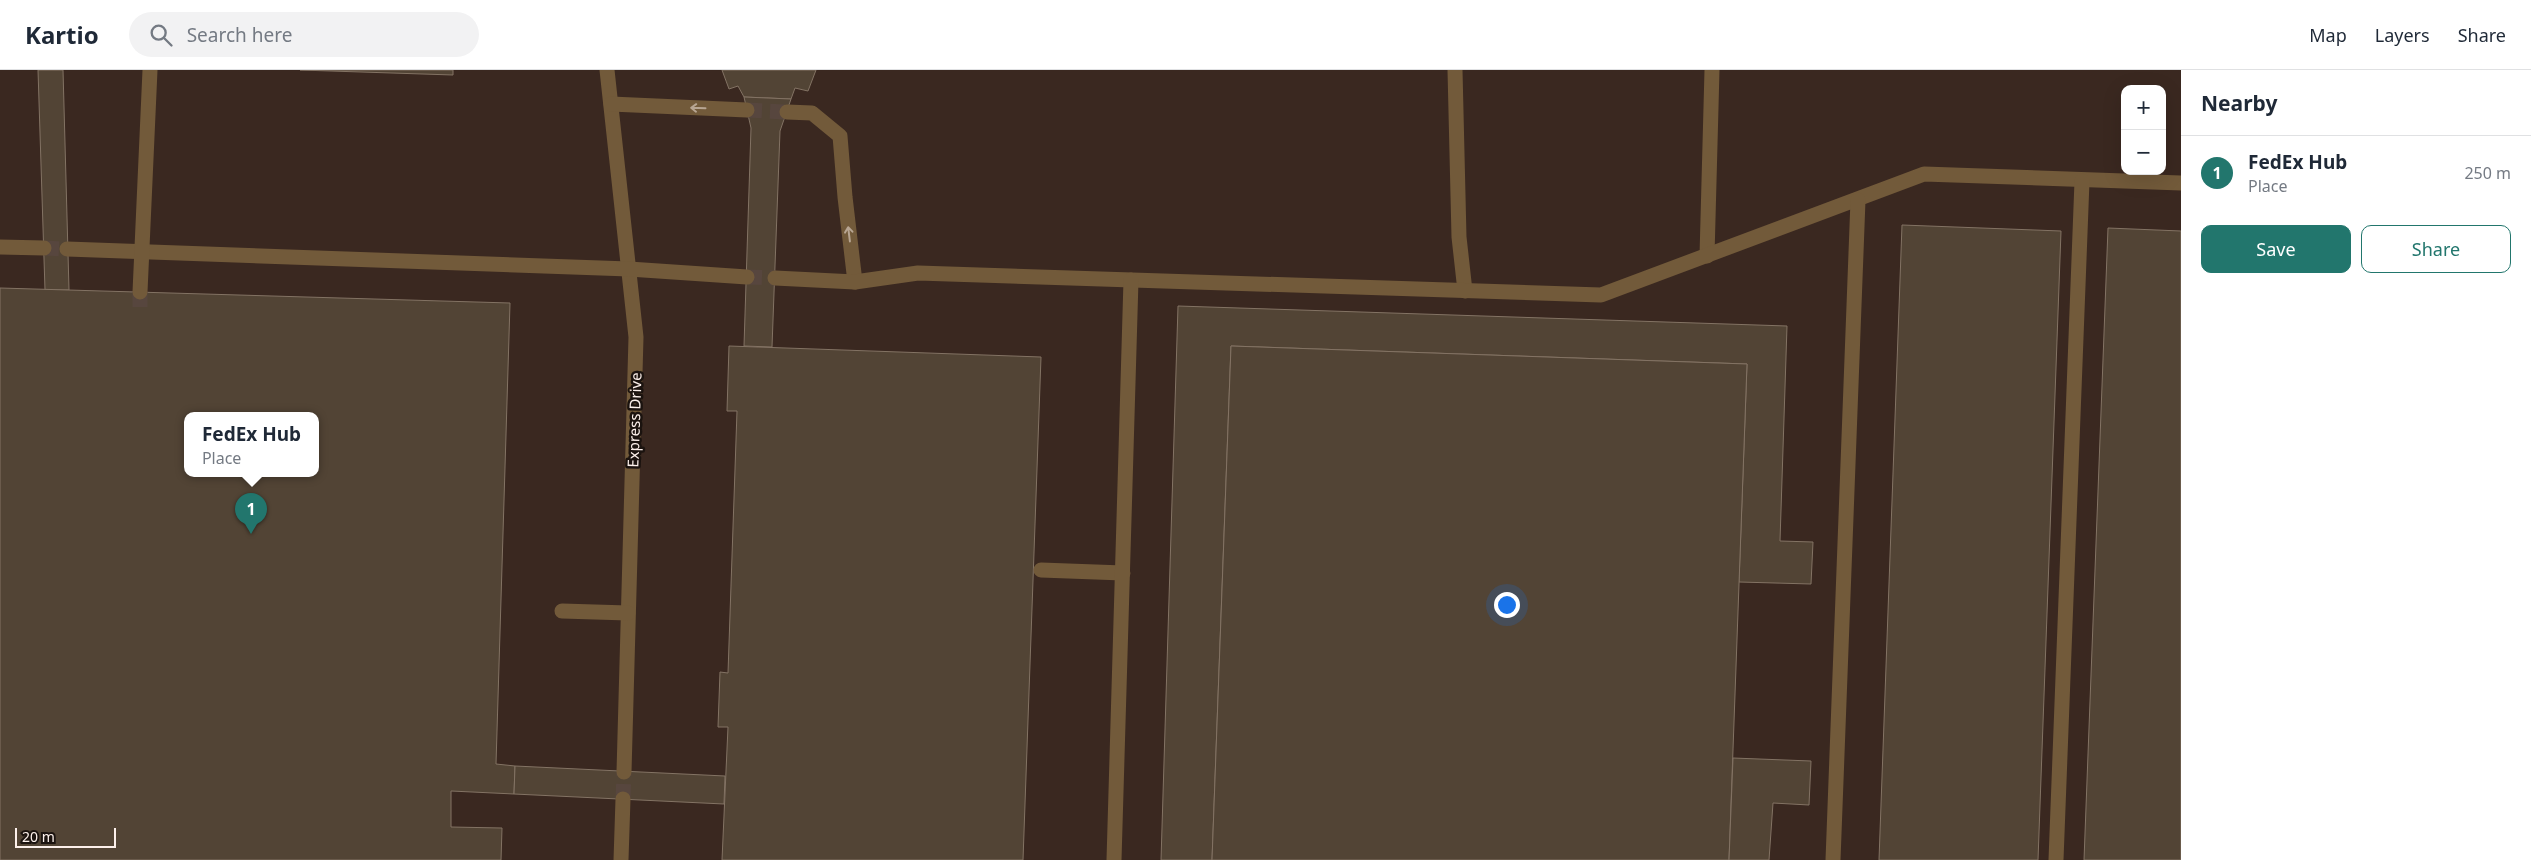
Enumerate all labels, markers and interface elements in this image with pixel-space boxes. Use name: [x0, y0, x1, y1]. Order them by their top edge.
search box: [129, 12, 479, 57]
text: Kartio: [25, 18, 99, 51]
icon: search: [147, 21, 175, 49]
text: Search here: [187, 22, 292, 48]
text: Map: [2309, 23, 2347, 47]
text: Layers: [2375, 23, 2430, 47]
text: Share: [2458, 23, 2506, 47]
map controls: [2121, 85, 2166, 175]
button: +: [2121, 85, 2166, 130]
text: Nearby: [2201, 89, 2277, 117]
one-way arrow: [691, 103, 707, 112]
button: −: [2121, 130, 2166, 175]
text: FedEx Hub: [2248, 149, 2347, 175]
text: 1: [2212, 162, 2222, 184]
text: 250 m: [2464, 162, 2511, 184]
text: Place: [2248, 175, 2288, 197]
button: Save: [2201, 225, 2351, 273]
button: Share: [2361, 225, 2511, 273]
one-way arrow: [843, 226, 853, 242]
street label: Express Drive: [622, 372, 646, 468]
popup: [184, 412, 319, 477]
text: FedEx Hub: [202, 421, 301, 447]
text: Place: [202, 447, 241, 469]
pin: 1: [235, 493, 267, 534]
your location: [1494, 592, 1520, 618]
scale bar: [15, 825, 116, 848]
text: 20 m: [22, 827, 55, 846]

